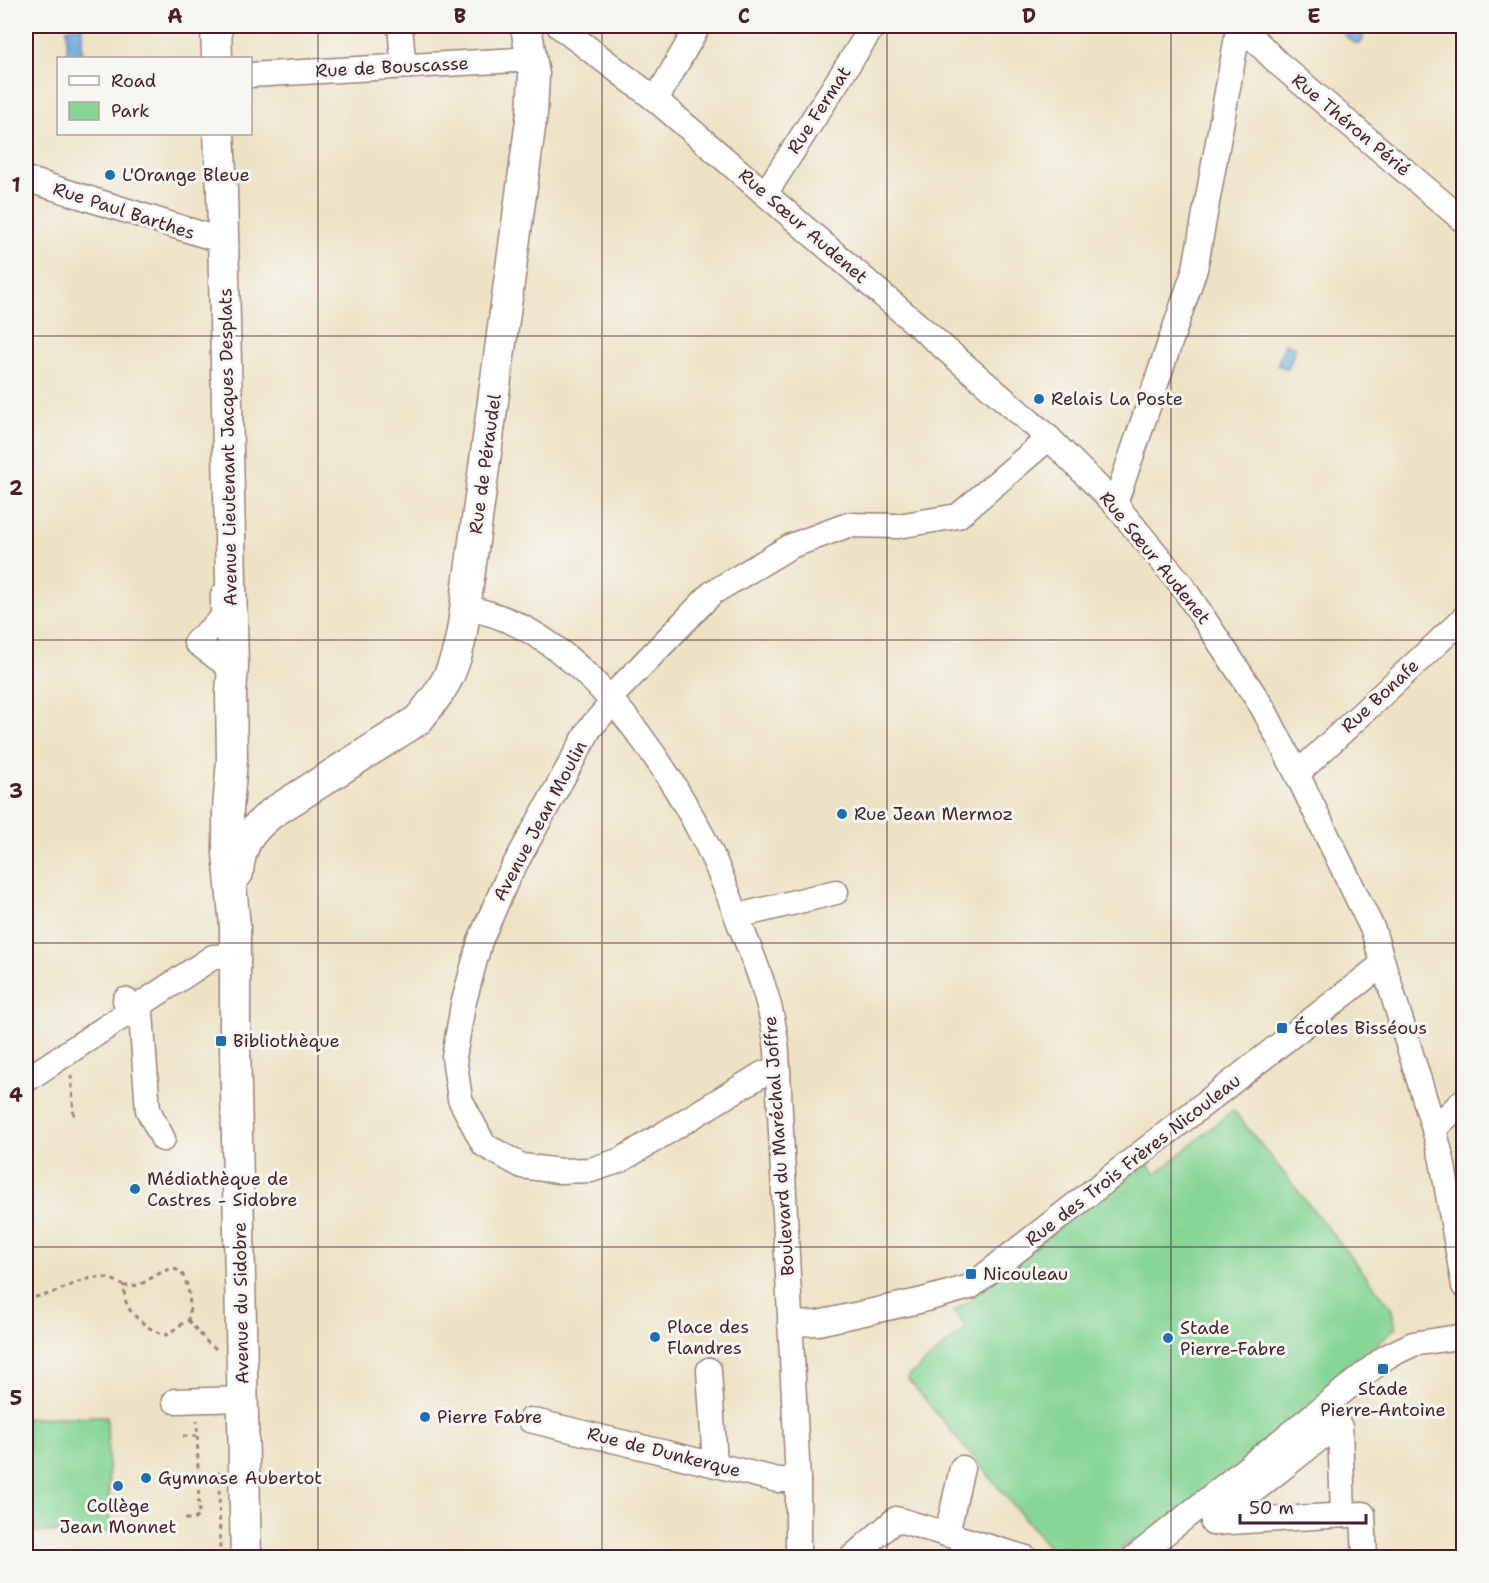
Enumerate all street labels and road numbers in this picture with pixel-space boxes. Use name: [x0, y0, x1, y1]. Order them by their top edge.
street label: Rue de Bouscasse: [315, 51, 469, 83]
street label: Rue Fermat: [782, 61, 856, 158]
street label: Rue Théron Périé: [1287, 68, 1415, 182]
street label: Rue Sœur Audenet: [733, 163, 873, 289]
street label: Rue Paul Barthes: [50, 177, 198, 245]
street label: Avenue Lieutenant Jacques Desplats: [213, 288, 243, 606]
street label: Rue de Péraudel: [463, 392, 507, 536]
street label: Rue Sœur Audenet: [1094, 487, 1216, 629]
street label: Rue Bonafe: [1336, 654, 1424, 738]
street label: Avenue Jean Moulin: [488, 737, 592, 905]
street label: Boulevard du Maréchal Joffre: [758, 1015, 800, 1277]
street label: Rue des Trois Frères Nicouleau: [1020, 1068, 1246, 1252]
street label: Avenue du Sidobre: [228, 1222, 254, 1384]
street label: Rue de Dunkerque: [585, 1421, 743, 1483]

